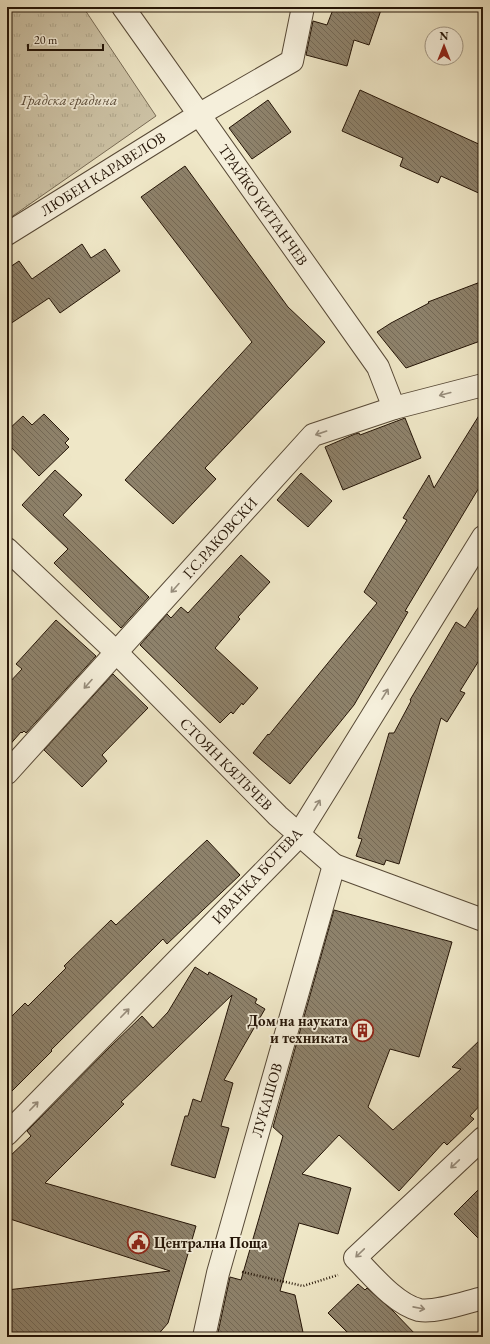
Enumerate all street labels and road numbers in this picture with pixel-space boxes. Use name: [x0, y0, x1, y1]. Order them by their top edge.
street label: ЛЮБЕН КАРАВЕЛОВ: [37, 127, 169, 220]
street label: ТРАЙКО КИТАНЧЕВ: [214, 140, 313, 269]
street label: Г.С.РАКОВСКИ: [178, 493, 261, 582]
street label: СТОЯН КЯЛЪЧЕВ: [176, 713, 277, 814]
street label: ИВАНКА БОТЕВА: [207, 823, 306, 928]
street label: ЛУКАШОВ: [247, 1060, 286, 1139]

